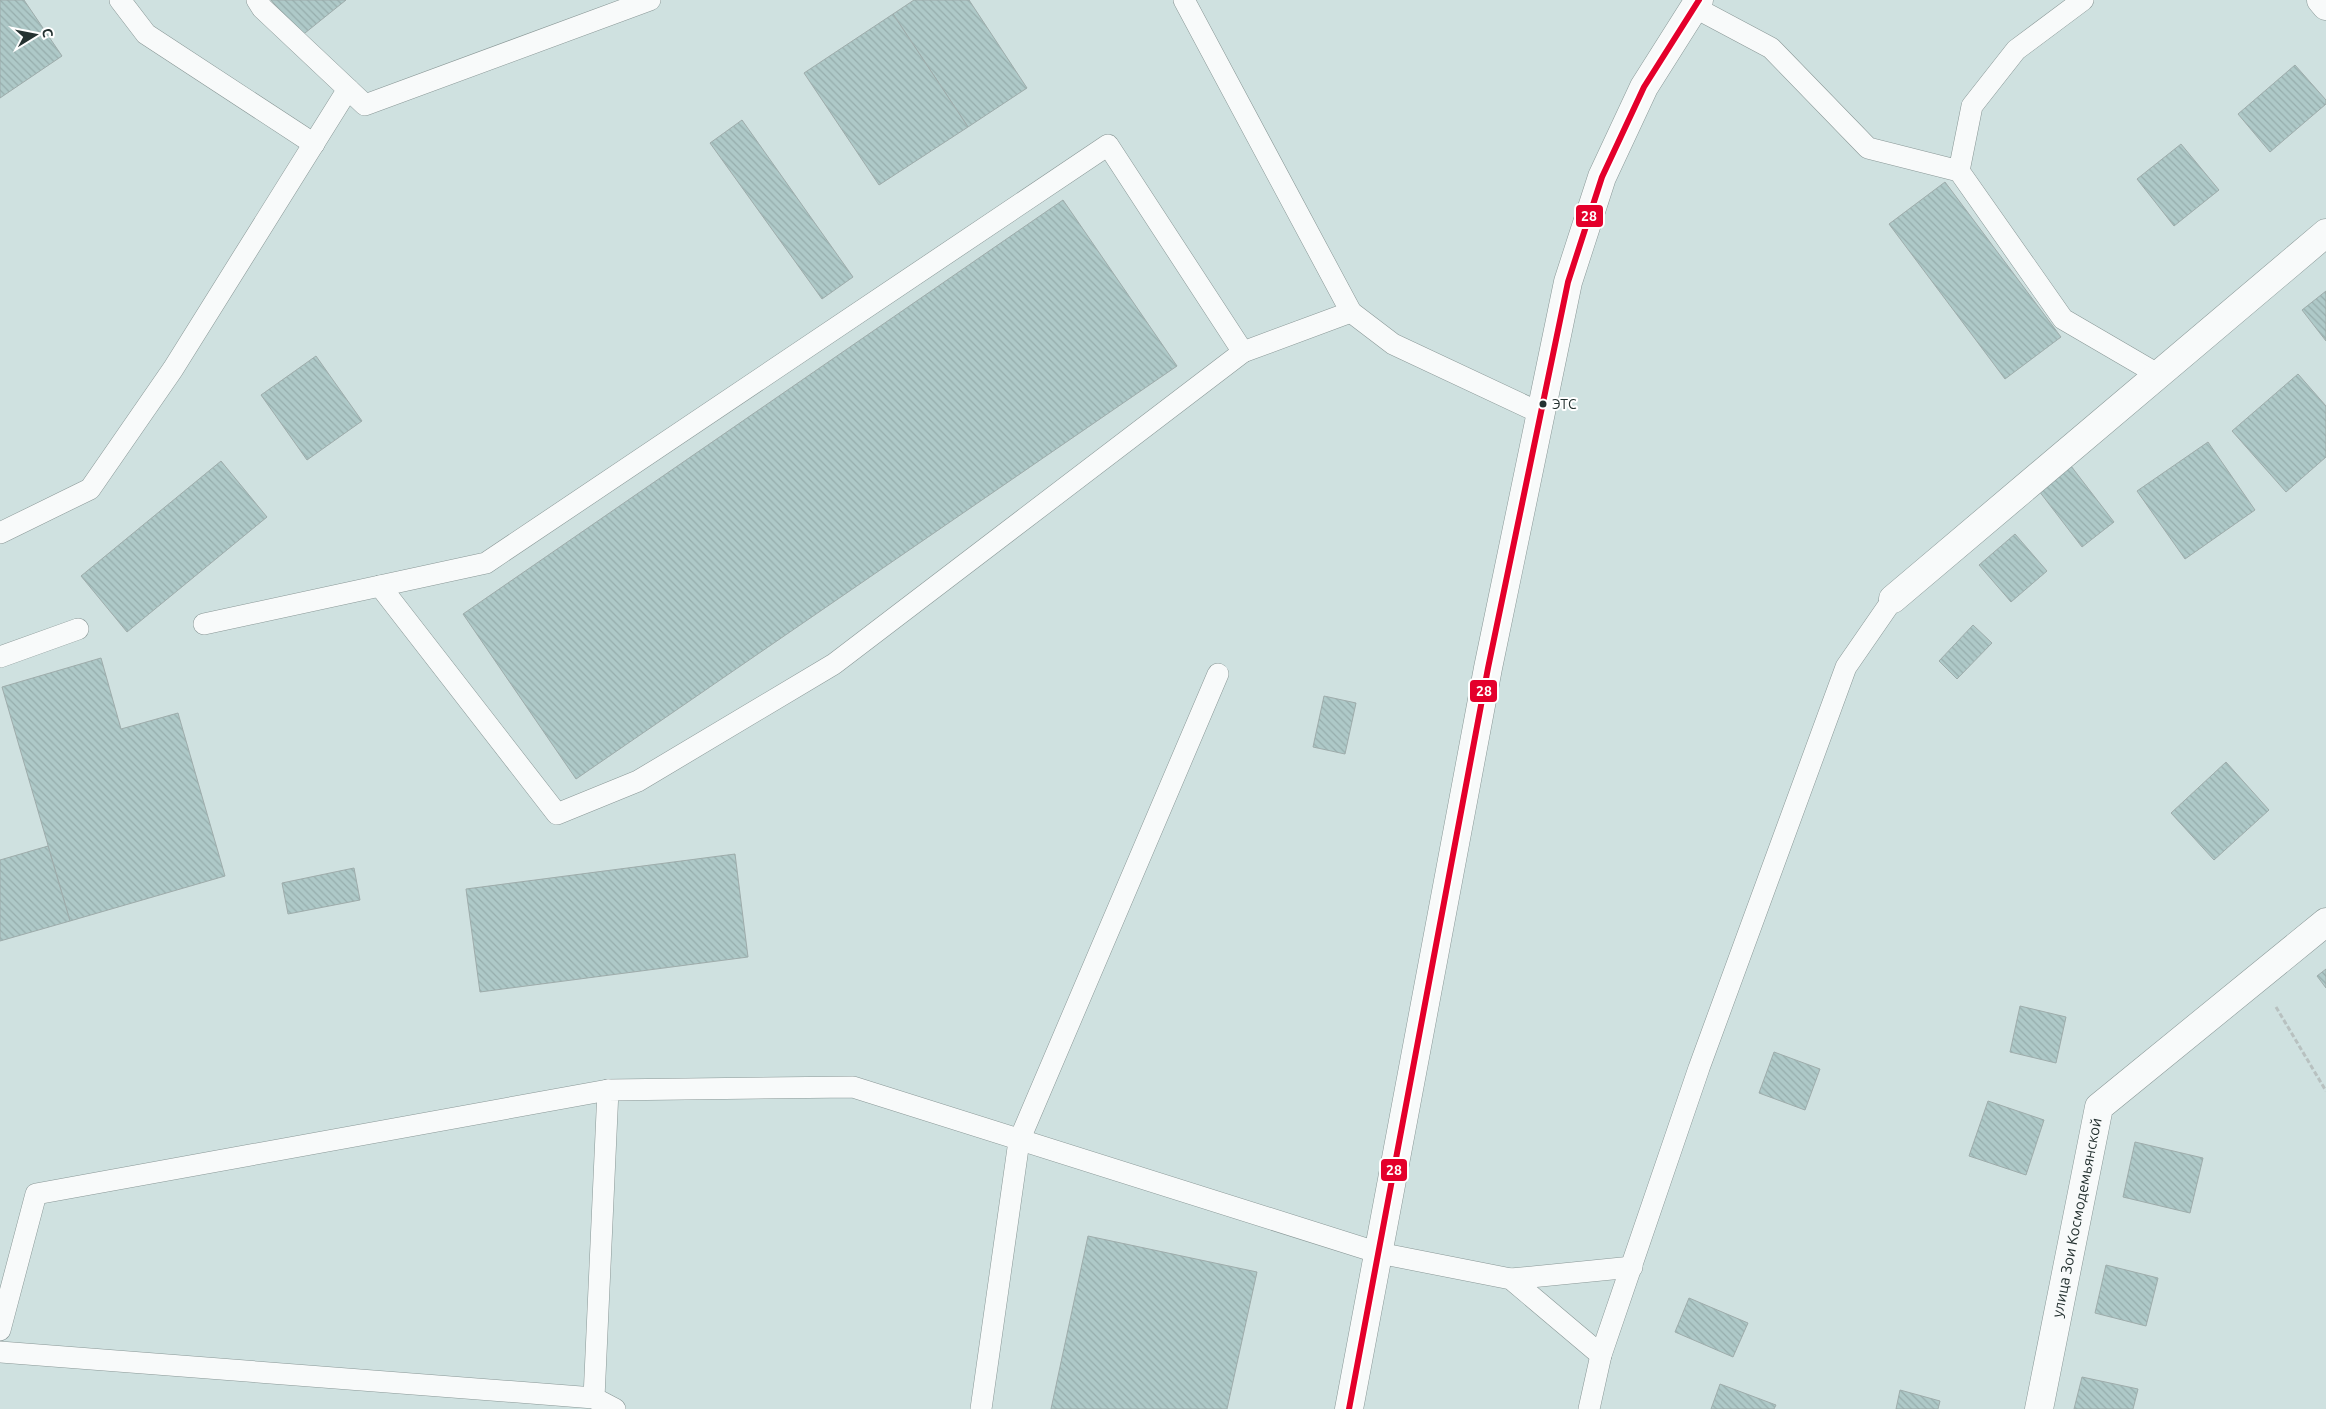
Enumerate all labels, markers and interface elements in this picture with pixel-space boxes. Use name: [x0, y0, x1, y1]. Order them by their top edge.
north arrow: [10, 10, 60, 60]
text: С: [39, 27, 56, 39]
line badge: 28: [1575, 204, 1604, 228]
text: 28: [1581, 208, 1597, 224]
place label: ЭТС: [1552, 396, 1577, 412]
marker: ЭТС: [1538, 399, 1548, 409]
line badge: 28: [1469, 679, 1498, 703]
text: 28: [1476, 683, 1492, 699]
street label: улица Зои Космодемьянской: [2048, 1116, 2105, 1319]
line badge: 28: [1380, 1158, 1408, 1182]
text: 28: [1386, 1162, 1402, 1178]

